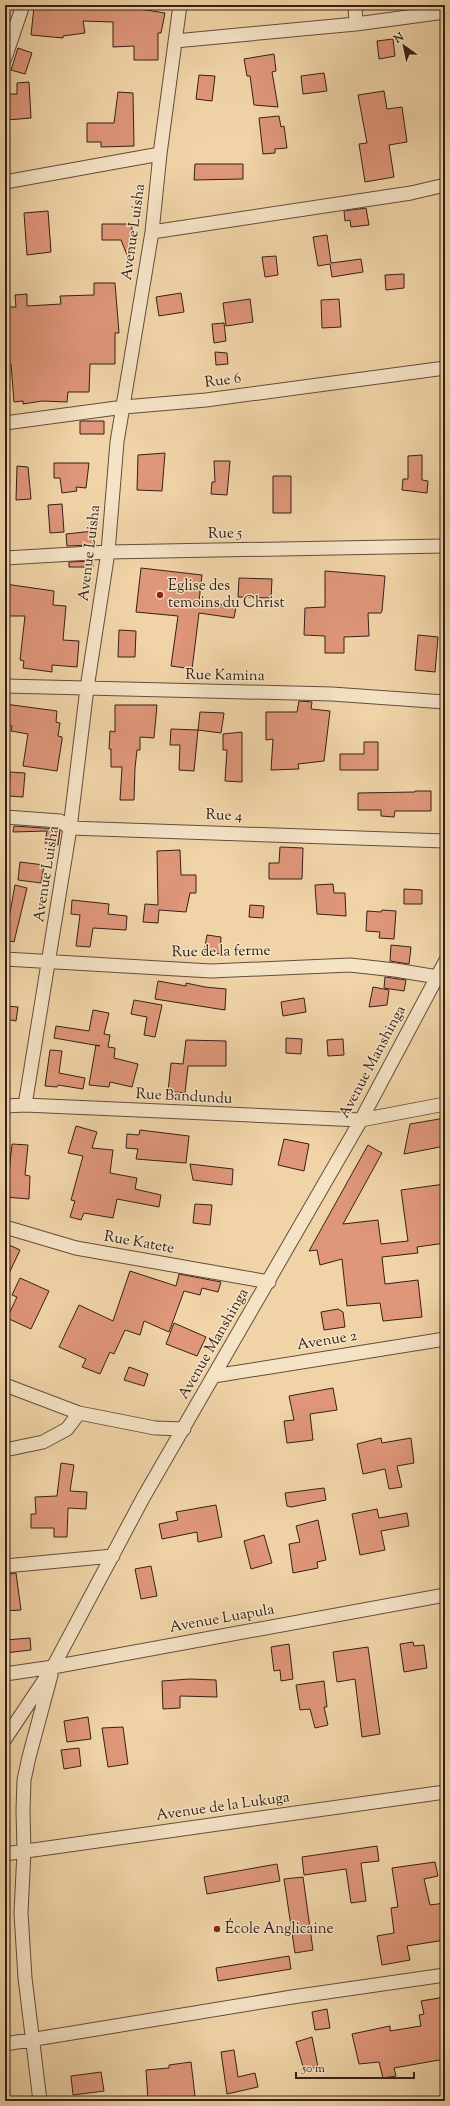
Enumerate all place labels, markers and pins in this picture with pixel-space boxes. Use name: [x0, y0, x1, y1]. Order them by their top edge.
place label: Eglise des temoins du Christ: [168, 576, 285, 614]
marker: Eglise des temoins du Christ: [155, 590, 165, 600]
place label: École Anglicaine: [225, 1918, 333, 1940]
marker: École Anglicaine: [212, 1924, 222, 1934]

